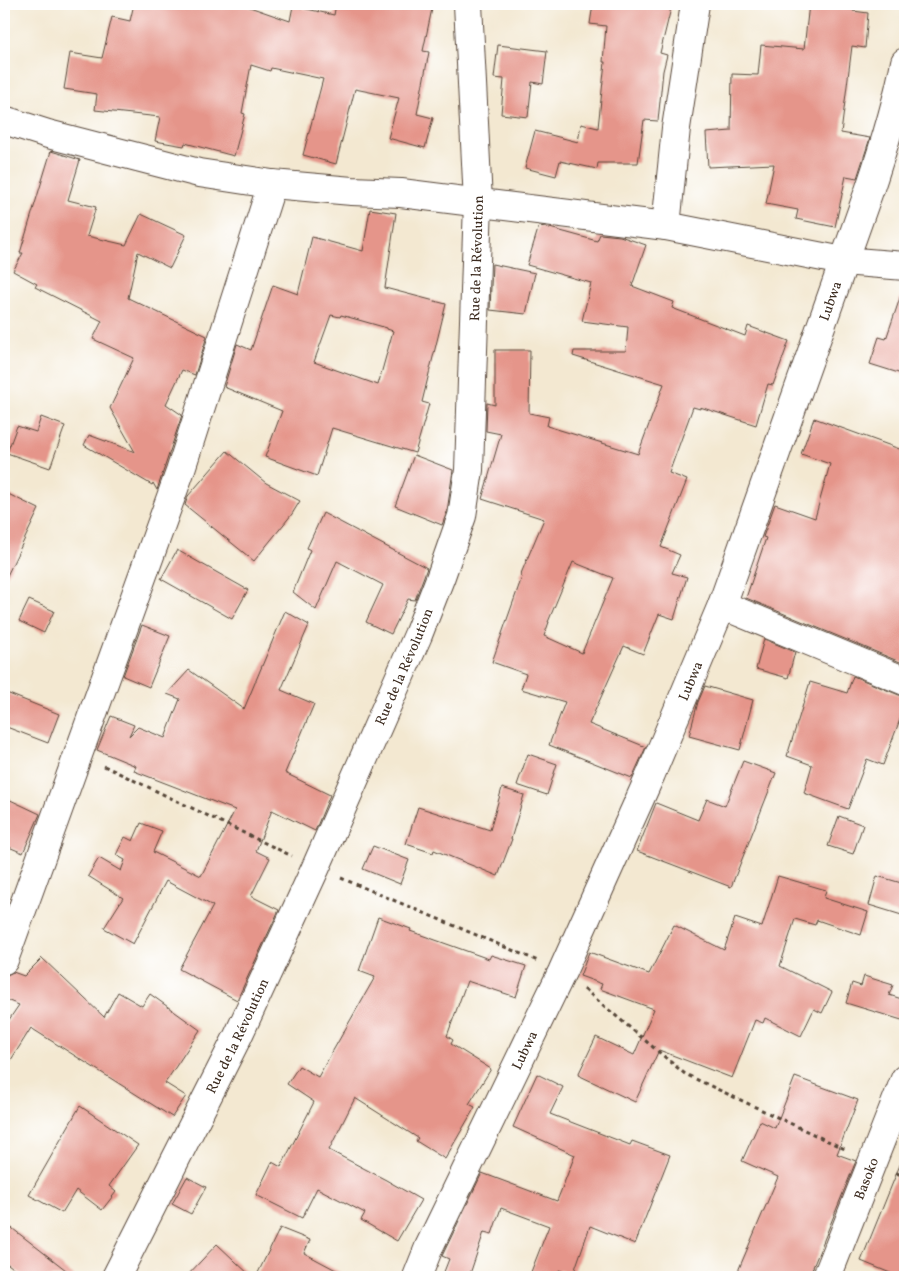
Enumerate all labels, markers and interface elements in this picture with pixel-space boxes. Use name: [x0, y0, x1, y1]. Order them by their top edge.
street label: Rue de la Révolution: [466, 195, 489, 321]
street label: Lubwa: [816, 279, 847, 324]
street label: Rue de la Révolution: [371, 606, 438, 729]
street label: Lubwa: [675, 659, 708, 704]
street label: Rue de la Révolution: [202, 976, 274, 1097]
street label: Lubwa: [508, 1028, 543, 1073]
street label: Basoko: [850, 1155, 884, 1203]

